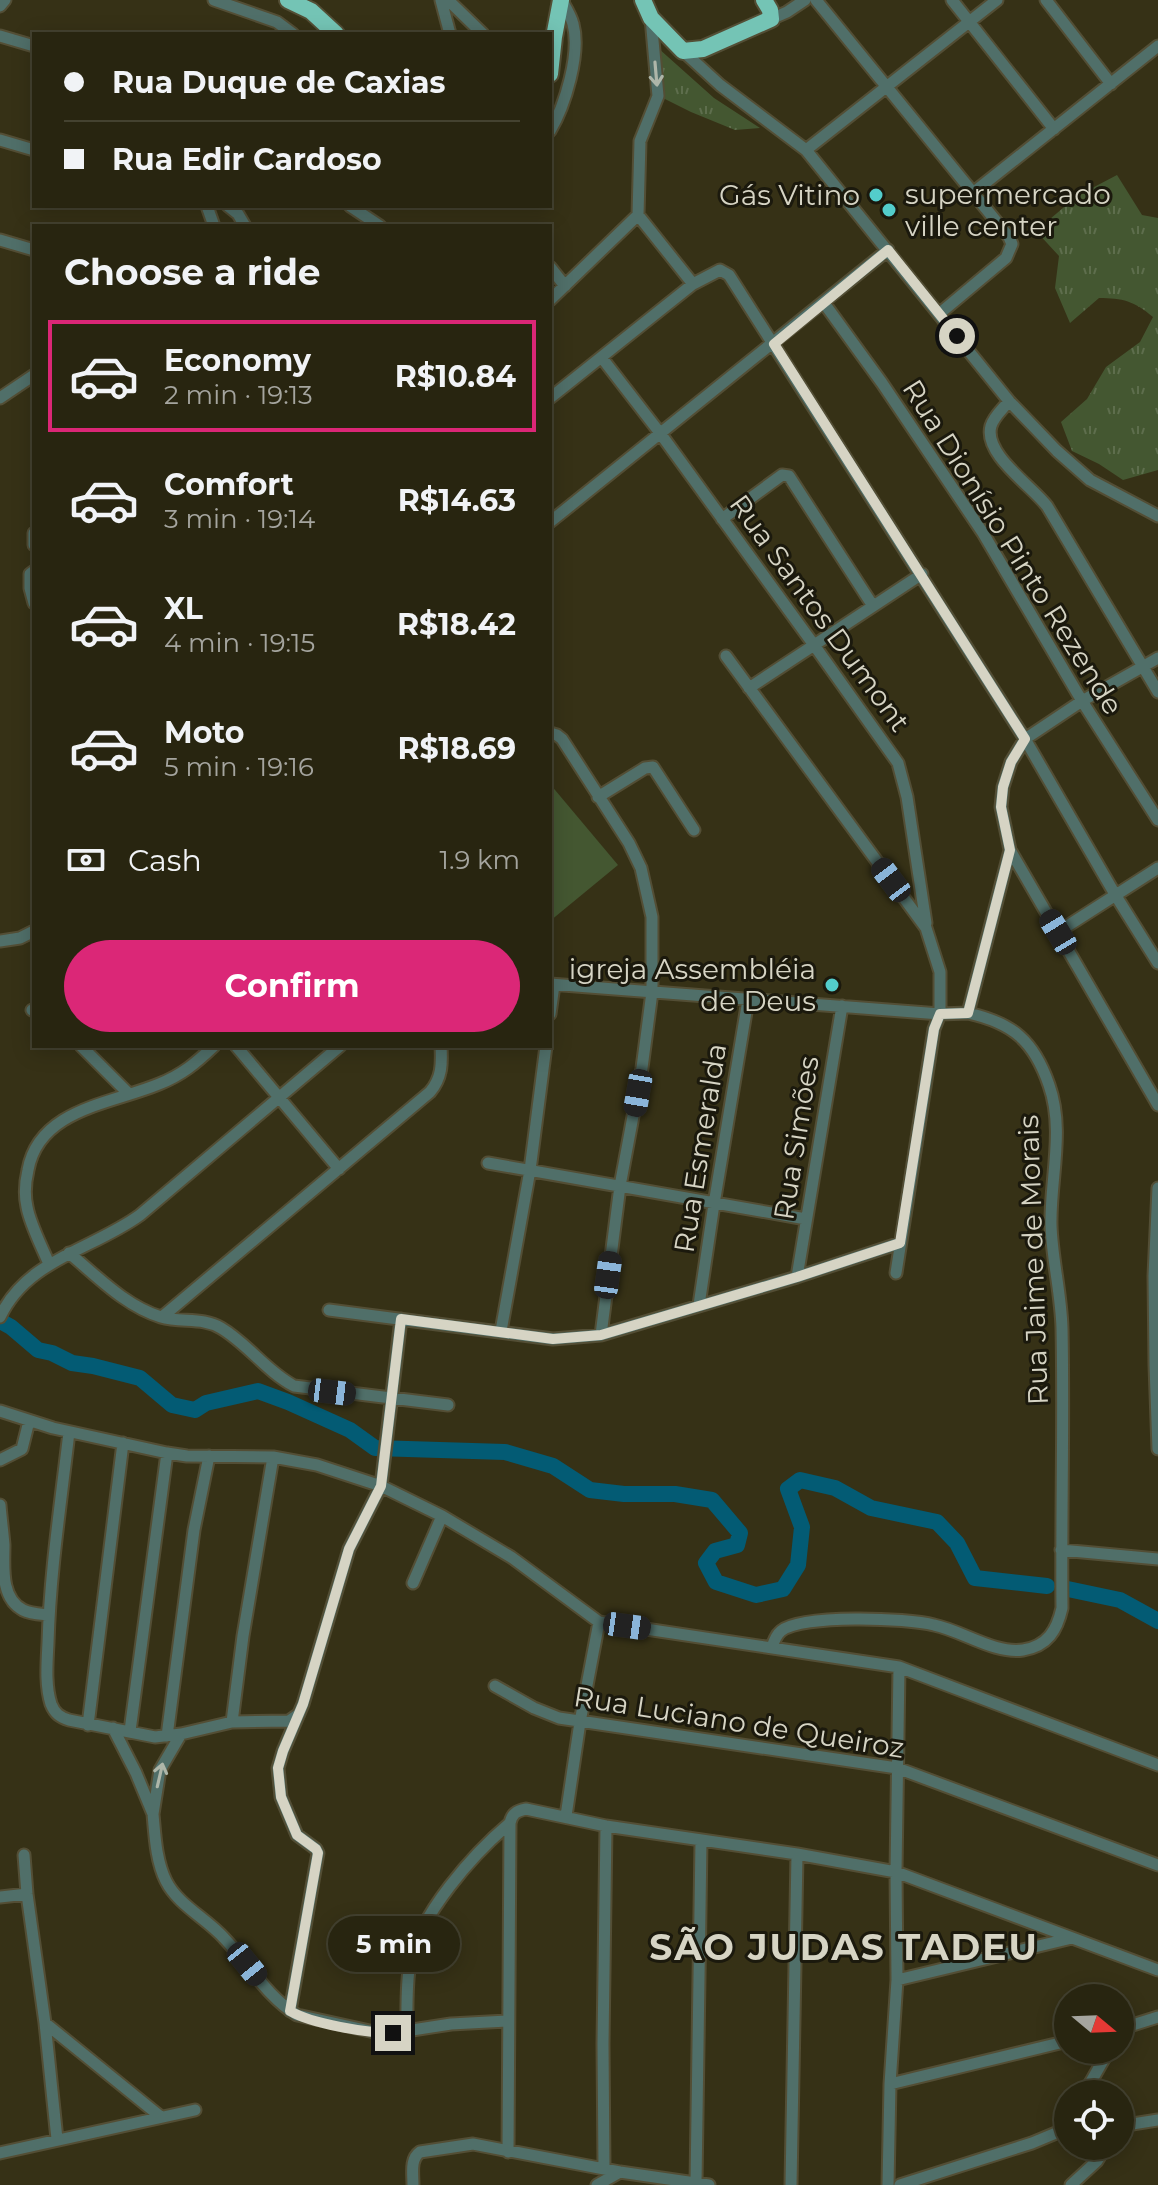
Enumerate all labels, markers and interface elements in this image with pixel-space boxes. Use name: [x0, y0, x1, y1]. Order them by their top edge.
one-way arrow: [649, 60, 664, 87]
text: Rua Duque de Caxias: [112, 64, 445, 101]
text: Rua Edir Cardoso: [112, 141, 382, 178]
place label: supermercado ville center: [905, 177, 1111, 243]
place label: Gás Vitino: [719, 178, 860, 212]
marker: Gás Vitino: [867, 186, 885, 204]
marker: supermercado ville center: [880, 201, 898, 219]
text: Choose a ride: [64, 250, 321, 294]
route start: [939, 318, 975, 354]
icon: car: [68, 340, 140, 412]
text: Economy: [164, 342, 311, 379]
text: R$10.84: [395, 358, 516, 395]
street label: Rua Dionísio Pinto Rezende: [896, 373, 1130, 721]
text: 2 min · 19:13: [164, 379, 313, 411]
icon: car: [68, 464, 140, 536]
text: Comfort: [164, 466, 294, 503]
text: R$14.63: [398, 482, 516, 519]
street label: Rua Santos Dumont: [723, 488, 917, 738]
text: 3 min · 19:14: [164, 503, 315, 535]
icon: car: [68, 588, 140, 660]
text: XL: [164, 590, 203, 627]
text: R$18.42: [397, 606, 516, 643]
text: 4 min · 19:15: [164, 627, 315, 659]
icon: car: [68, 712, 140, 784]
text: Moto: [164, 714, 245, 751]
text: R$18.69: [398, 730, 516, 767]
text: 5 min · 19:16: [164, 751, 314, 783]
icon: cash: [64, 838, 108, 882]
text: Cash: [128, 842, 202, 879]
text: 1.9 km: [440, 844, 520, 876]
car: [867, 854, 915, 906]
car: [1035, 905, 1081, 959]
button: Confirm: [64, 940, 520, 1032]
place label: igreja Assembléia de Deus: [569, 952, 816, 1018]
marker: igreja Assembléia de Deus: [823, 976, 841, 994]
street label: Rua Esmeralda: [667, 1041, 733, 1255]
street label: Rua Simões: [766, 1054, 826, 1222]
car: [622, 1067, 654, 1119]
street label: Rua Jaime de Morais: [1011, 1114, 1055, 1406]
car: [593, 1250, 623, 1300]
car: [307, 1377, 357, 1407]
car: [602, 1611, 652, 1641]
street label: Rua Luciano de Queiroz: [571, 1679, 907, 1765]
one-way arrow: [154, 1762, 169, 1788]
callout: 5 min: [327, 1917, 459, 1973]
district label: SÃO JUDAS TADEU: [649, 1925, 1039, 1969]
text: 5 min: [356, 1928, 432, 1960]
car: [223, 1938, 271, 1990]
north arrow: [1054, 1984, 1134, 2064]
map controls: [1054, 1984, 1134, 2160]
route end: [375, 2015, 411, 2051]
button: locate: [1054, 2080, 1134, 2160]

